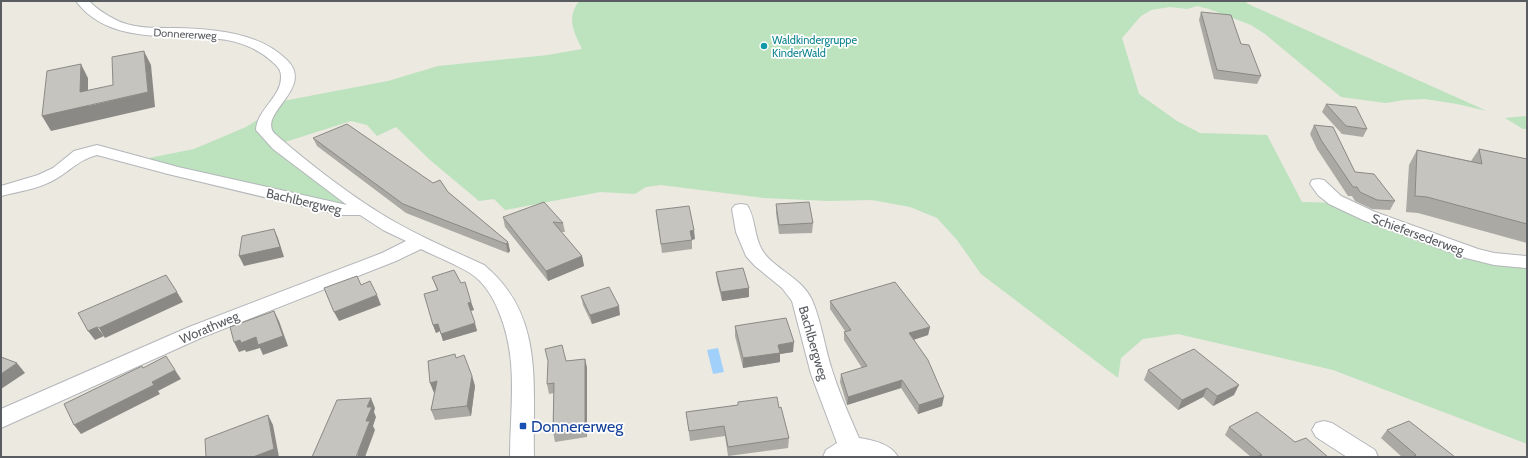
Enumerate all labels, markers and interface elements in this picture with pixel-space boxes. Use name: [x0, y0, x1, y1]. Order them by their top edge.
street label: Donnererweg: [153, 25, 218, 43]
place label: Waldkindergruppe KinderWald: [772, 33, 857, 60]
marker: Waldkindergruppe KinderWald: [759, 41, 769, 51]
street label: Bachlbergweg: [265, 185, 344, 218]
street label: Schiefersederweg: [1369, 210, 1467, 258]
street label: Bachlbergweg: [796, 304, 832, 383]
street label: Worathweg: [177, 307, 242, 347]
place label: Donnererweg: [531, 417, 624, 436]
marker: Donnererweg: [518, 421, 528, 431]

